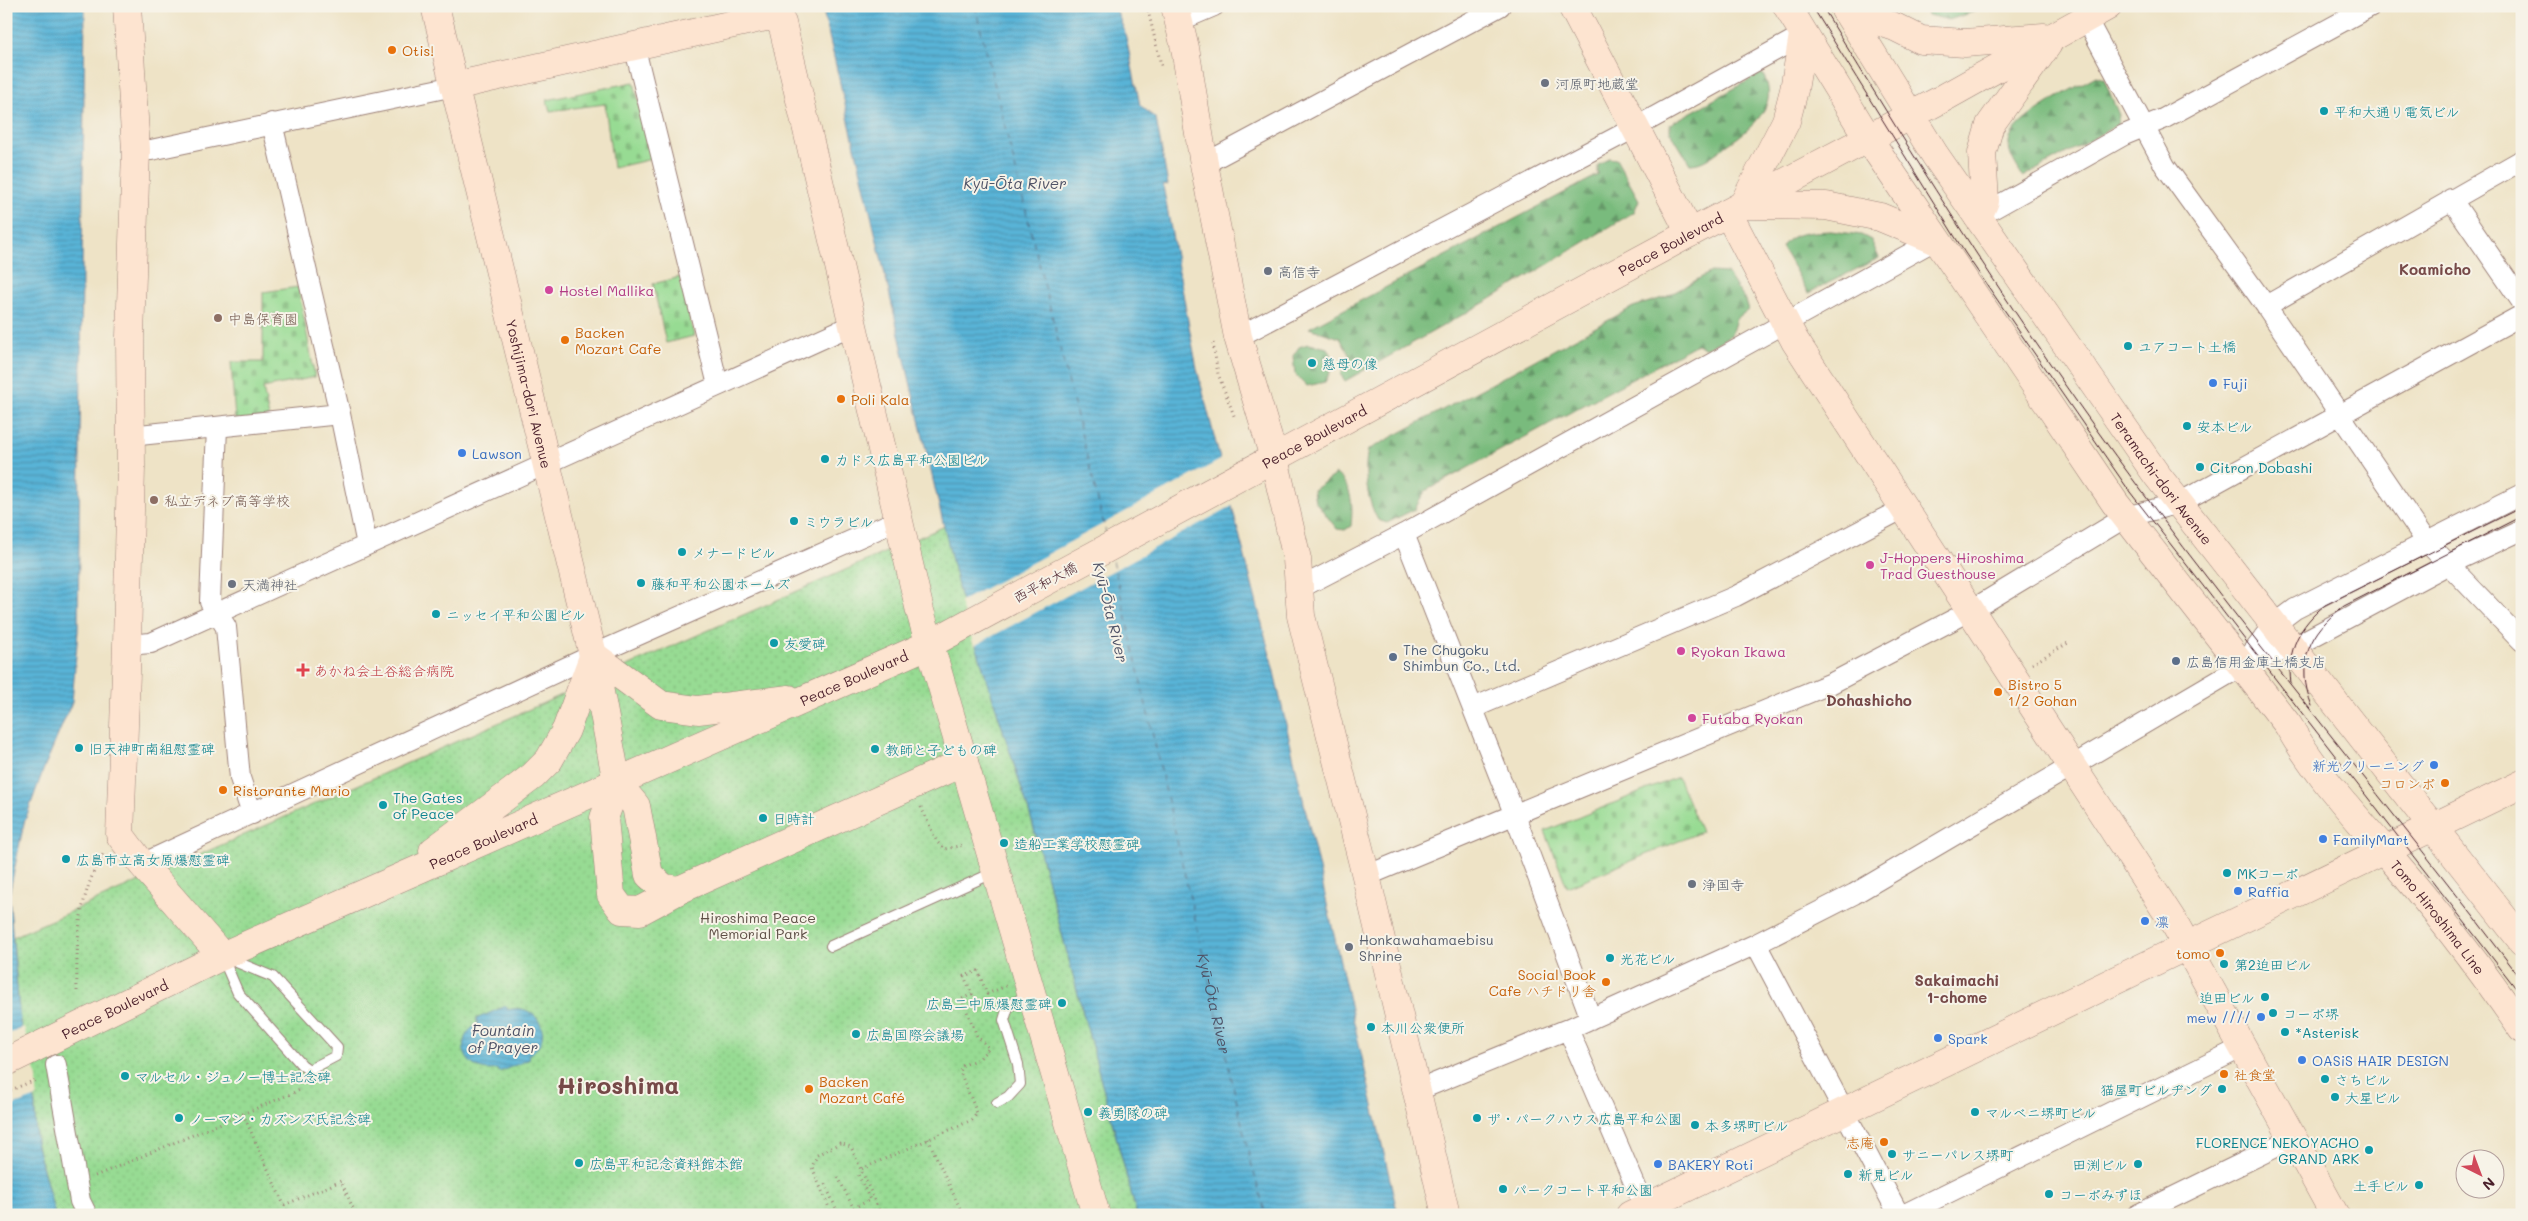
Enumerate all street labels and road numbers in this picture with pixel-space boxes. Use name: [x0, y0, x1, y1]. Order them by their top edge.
street label: Peace Boulevard: [1615, 208, 1726, 280]
street label: Yoshijima-dori Avenue: [502, 317, 557, 470]
street label: Peace Boulevard: [1258, 400, 1370, 472]
street label: Teramachi-dori Avenue: [2107, 408, 2217, 548]
street label: 西平和大橋: [1010, 557, 1080, 607]
street label: Peace Boulevard: [797, 645, 911, 710]
street label: Peace Boulevard: [426, 809, 540, 873]
street label: Tomo Hiroshima Line: [2387, 856, 2490, 978]
street label: Peace Boulevard: [58, 974, 171, 1043]

